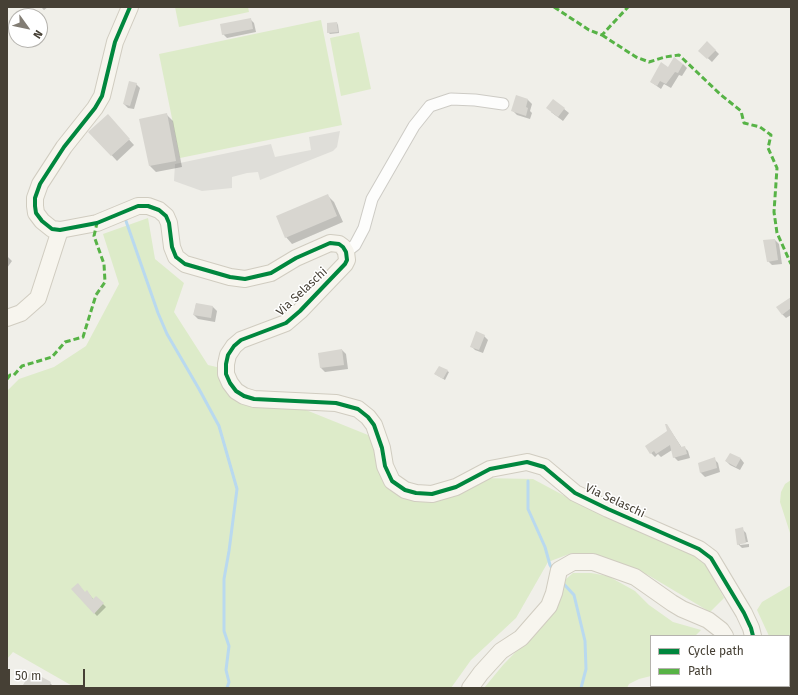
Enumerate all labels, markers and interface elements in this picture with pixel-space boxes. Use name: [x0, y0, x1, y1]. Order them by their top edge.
north arrow: [8, 8, 48, 48]
text: N: [30, 28, 45, 41]
street label: Via Selaschi: [274, 265, 330, 319]
street label: Via Selaschi: [583, 481, 647, 521]
legend: [650, 635, 790, 687]
text: Cycle path: [688, 644, 744, 658]
scale bar: [10, 661, 87, 687]
text: Path: [688, 664, 712, 678]
text: 50 m: [15, 669, 41, 683]

